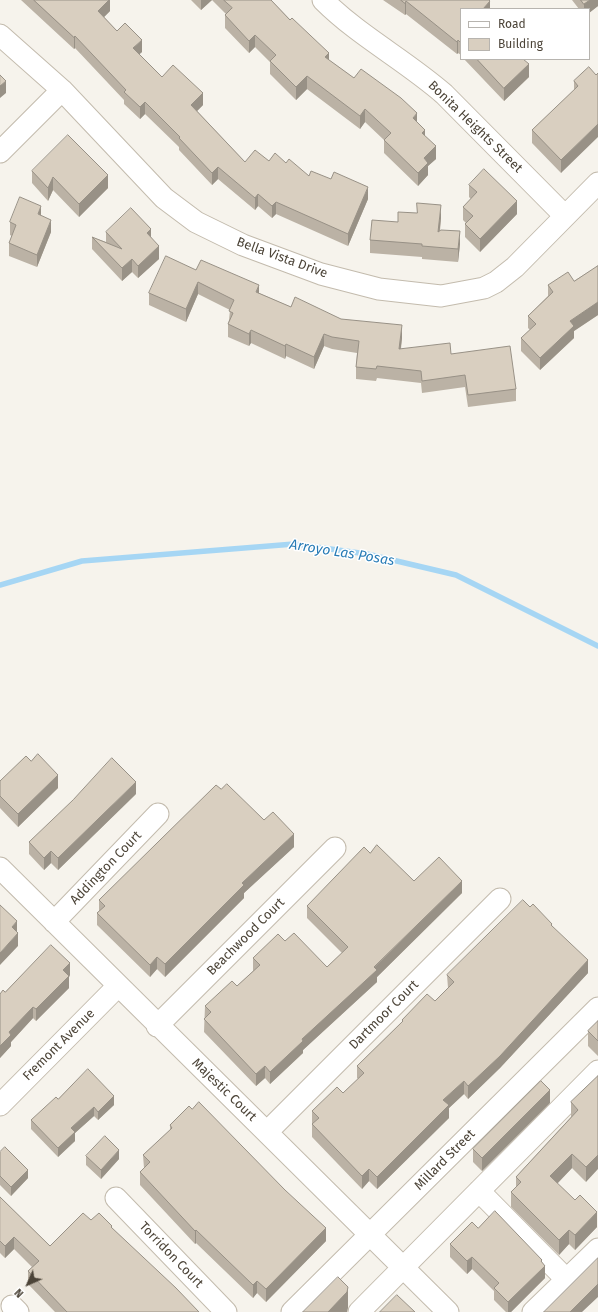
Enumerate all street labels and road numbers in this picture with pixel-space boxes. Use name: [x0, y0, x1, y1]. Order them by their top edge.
street label: Bonita Heights Street: [424, 78, 526, 176]
street label: Bella Vista Drive: [234, 234, 330, 282]
street label: Addington Court: [67, 828, 145, 908]
street label: Beachwood Court: [204, 895, 288, 979]
street label: Dartmoor Court: [346, 977, 422, 1053]
street label: Fremont Avenue: [20, 1006, 98, 1084]
street label: Majestic Court: [188, 1055, 260, 1125]
street label: Millard Street: [411, 1126, 479, 1194]
street label: Torridon Court: [136, 1219, 206, 1291]

